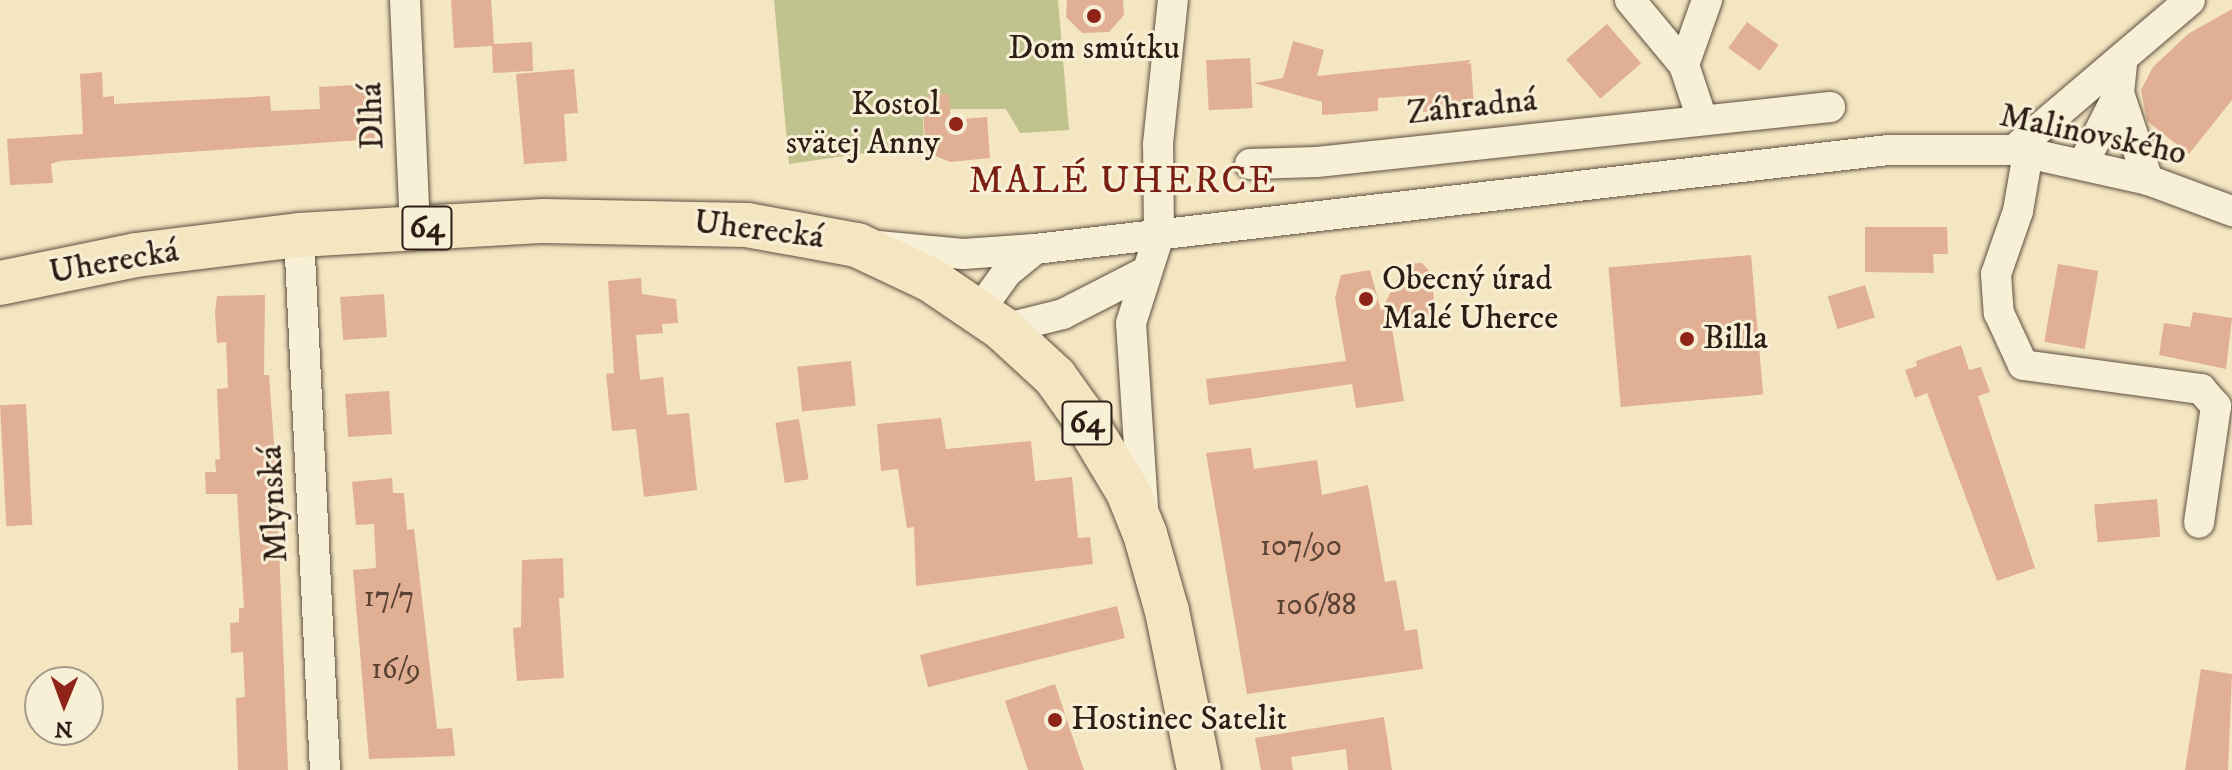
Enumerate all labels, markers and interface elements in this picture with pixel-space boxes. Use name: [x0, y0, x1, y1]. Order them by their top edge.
marker: Dom smútku: [1085, 7, 1103, 25]
place label: Dom smútku: [1008, 29, 1180, 69]
street label: Záhradná: [1405, 80, 1539, 134]
street label: Dlhá: [350, 82, 394, 150]
place label: Kostol svätej Anny: [786, 84, 940, 164]
street label: Malinovského: [1996, 95, 2190, 175]
marker: Kostol svätej Anny: [947, 115, 965, 133]
district label: MALÉ UHERCE: [969, 159, 1277, 205]
road number: 64: [401, 200, 453, 256]
street label: Uherecká: [692, 202, 826, 258]
street label: Uherecká: [46, 231, 182, 293]
place label: Obecný úrad Malé Uherce: [1382, 259, 1558, 338]
marker: Obecný úrad Malé Uherce: [1357, 290, 1375, 308]
place label: Billa: [1703, 319, 1768, 359]
marker: Billa: [1678, 330, 1696, 348]
road number: 64: [1061, 395, 1113, 451]
street label: Mlynská: [251, 444, 297, 564]
house number: 107/90: [1260, 529, 1342, 565]
house number: 17/7: [364, 580, 414, 616]
house number: 106/88: [1276, 588, 1356, 624]
house number: 16/9: [371, 652, 421, 688]
north arrow: [24, 666, 104, 746]
place label: Hostinec Satelit: [1071, 700, 1287, 740]
marker: Hostinec Satelit: [1046, 711, 1064, 729]
text: N: [54, 715, 73, 742]

